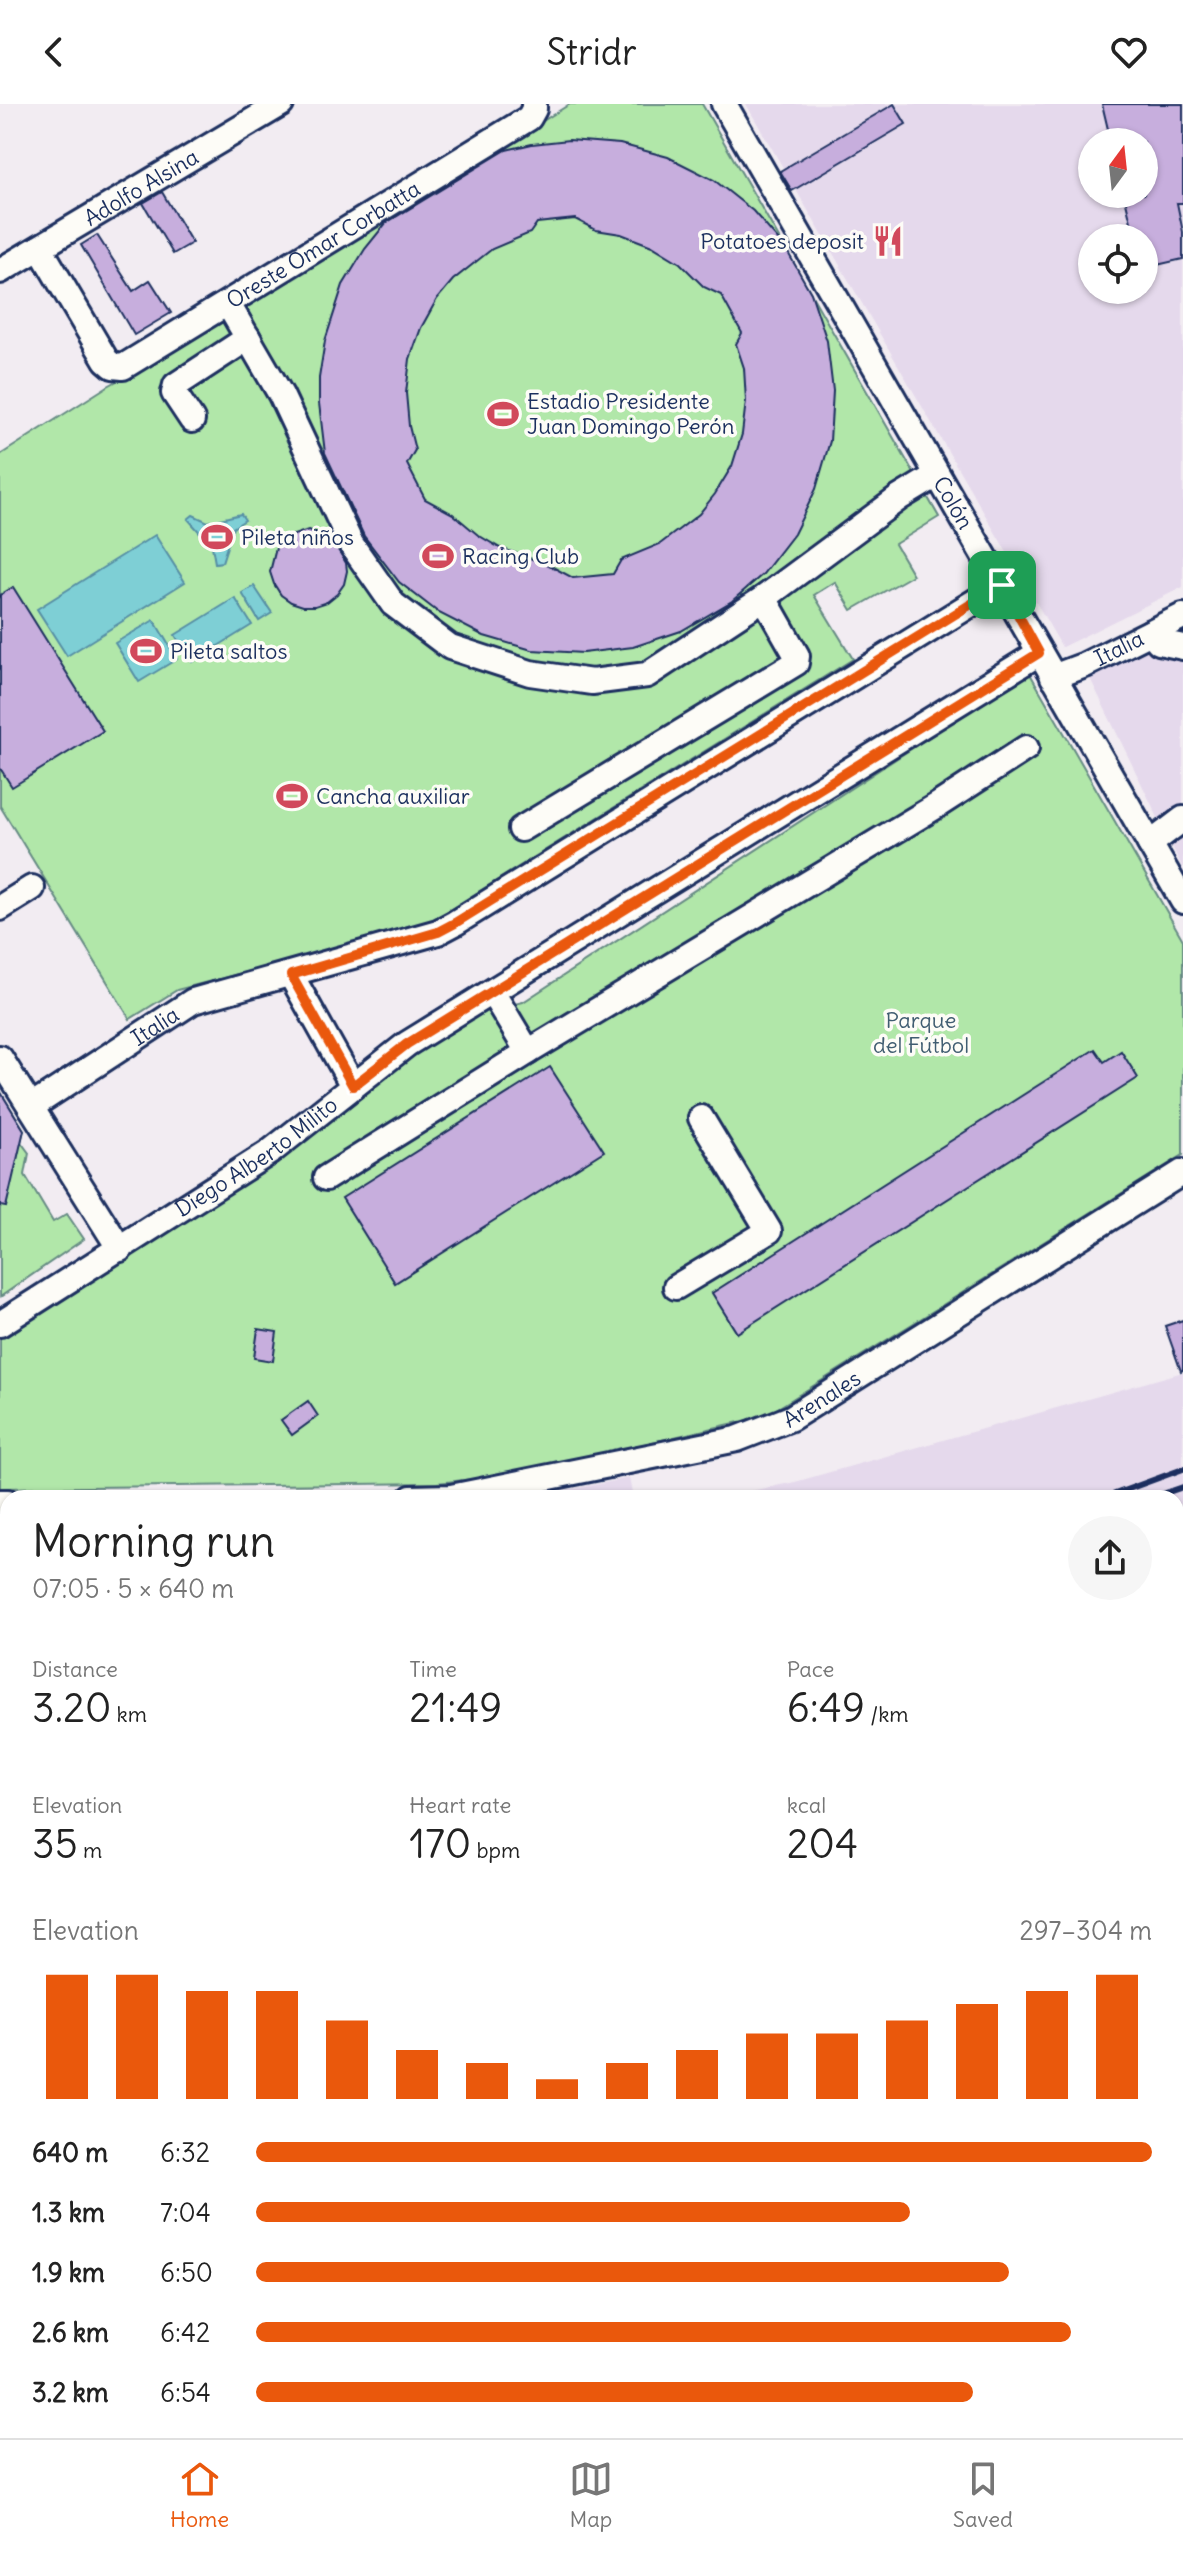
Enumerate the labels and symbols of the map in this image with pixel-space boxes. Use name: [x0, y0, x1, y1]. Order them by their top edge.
north arrow: [1078, 128, 1158, 208]
street label: Adolfo Alsina: [79, 142, 203, 232]
street label: Oreste Omar Corbatta: [221, 174, 425, 314]
restaurant icon: Potatoes deposit: [871, 224, 905, 258]
place label: Potatoes deposit: [700, 227, 864, 255]
place label: Estadio Presidente Juan Domingo Perón: [527, 387, 734, 440]
sports icon: Estadio Presidente Juan Domingo Perón: [486, 397, 520, 431]
street label: Colón: [927, 471, 980, 534]
sports icon: Pileta niños: [200, 520, 234, 554]
place label: Pileta niños: [241, 523, 354, 551]
sports icon: Racing Club: [421, 539, 455, 573]
place label: Racing Club: [462, 542, 579, 570]
pin: [968, 551, 1036, 619]
street label: Italia: [1090, 624, 1148, 672]
sports icon: Pileta saltos: [129, 634, 163, 668]
place label: Pileta saltos: [170, 637, 287, 665]
sports icon: Cancha auxiliar: [275, 779, 309, 813]
place label: Cancha auxiliar: [316, 782, 470, 810]
street label: Italia: [126, 1000, 184, 1052]
park label: Parque del Fútbol: [873, 1006, 969, 1059]
street label: Diego Alberto Milito: [170, 1090, 343, 1223]
street label: Arenales: [778, 1364, 866, 1434]

